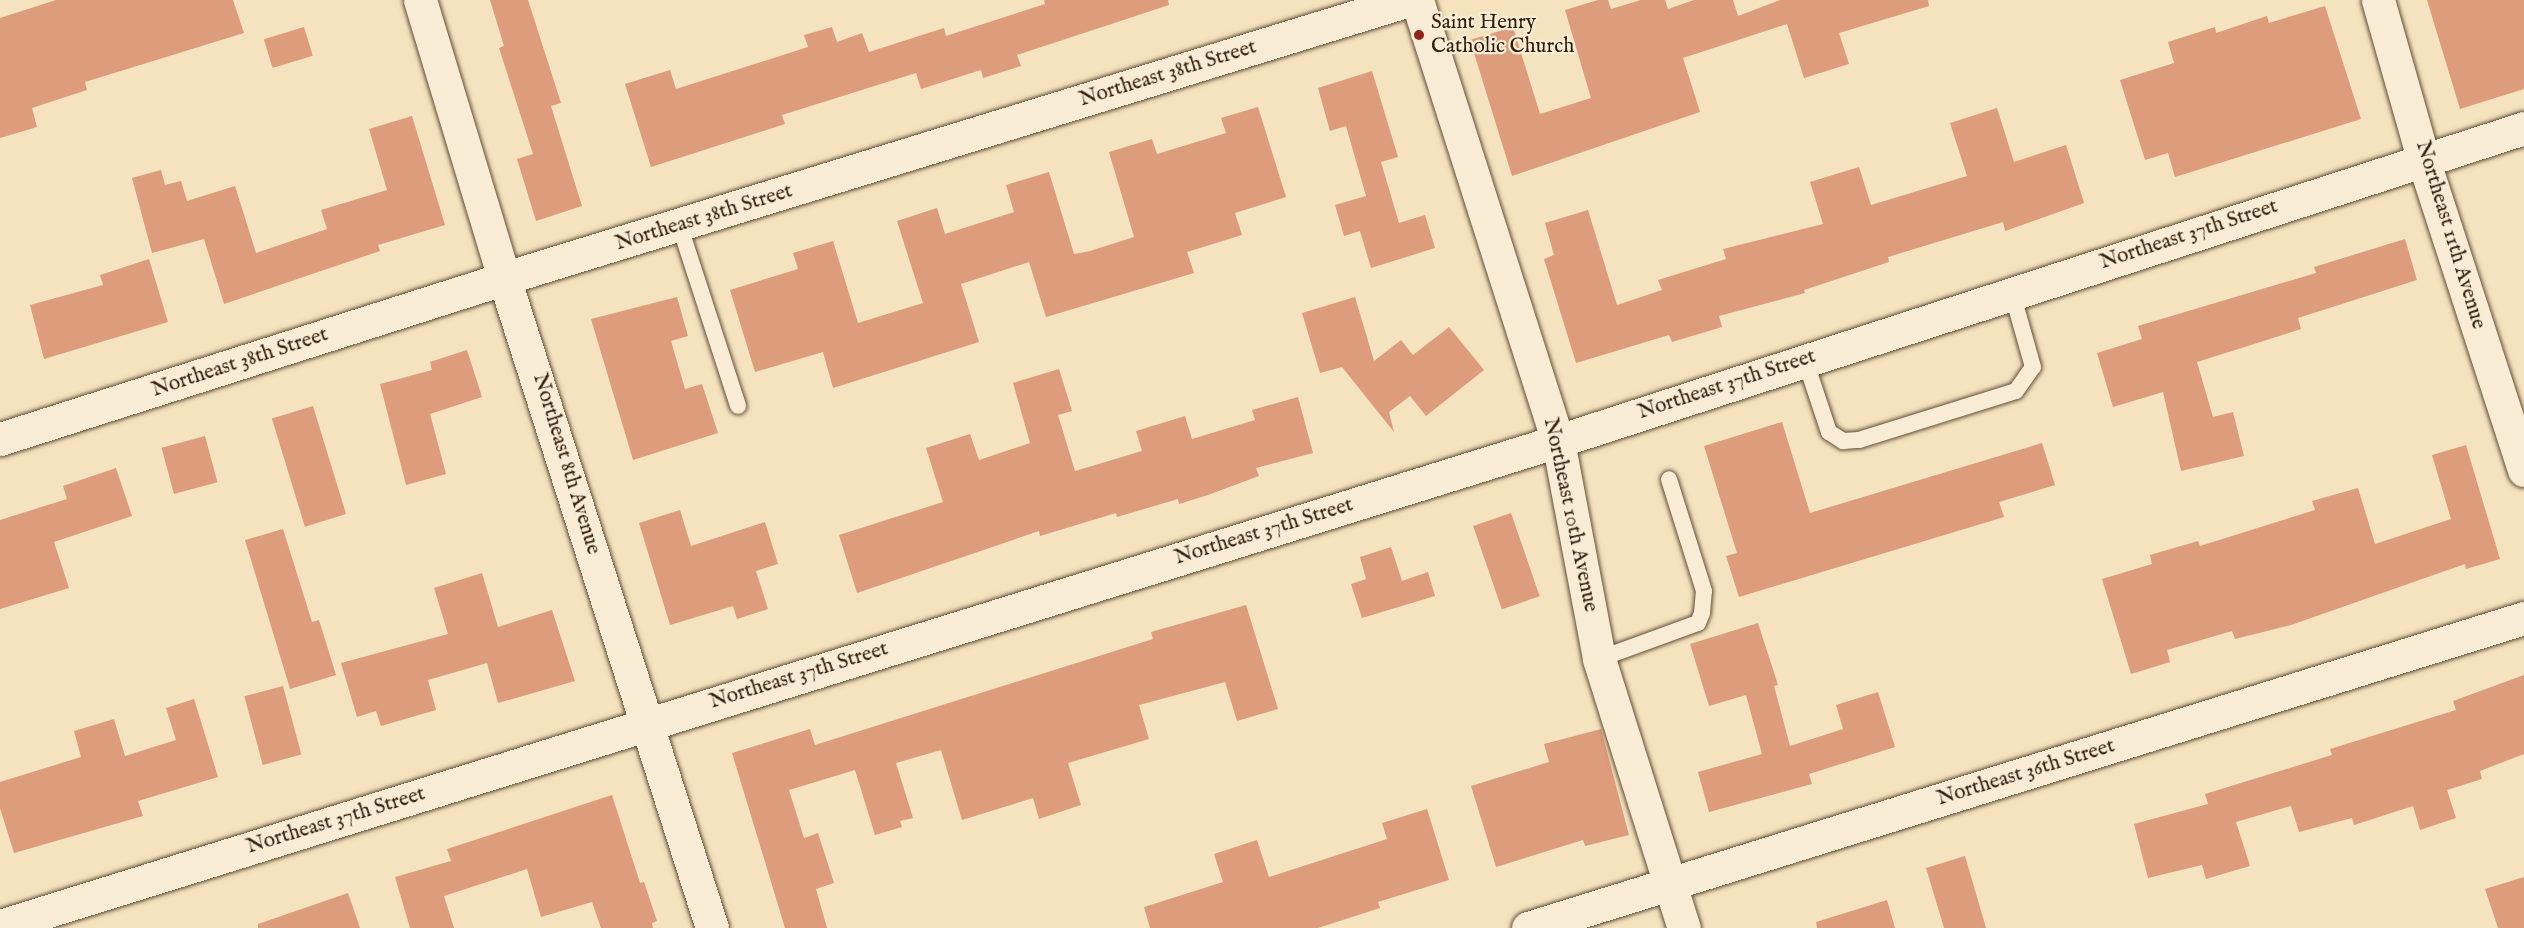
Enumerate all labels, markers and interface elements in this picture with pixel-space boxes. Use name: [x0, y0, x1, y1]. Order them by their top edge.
place label: Saint Henry Catholic Church: [1431, 10, 1574, 60]
marker: Saint Henry Catholic Church: [1412, 28, 1426, 42]
street label: Northeast 38th Street: [1076, 35, 1260, 113]
street label: Northeast 11th Avenue: [2409, 138, 2491, 332]
street label: Northeast 38th Street: [612, 179, 796, 257]
street label: Northeast 37th Street: [2097, 194, 2281, 276]
street label: Northeast 38th Street: [149, 323, 331, 403]
street label: Northeast 37th Street: [1635, 344, 1819, 426]
street label: Northeast 8th Avenue: [526, 370, 606, 558]
street label: Northeast 10th Avenue: [1537, 416, 1603, 614]
street label: Northeast 37th Street: [1172, 493, 1356, 571]
street label: Northeast 37th Street: [707, 637, 891, 715]
street label: Northeast 36th Street: [1934, 734, 2118, 812]
street label: Northeast 37th Street: [244, 782, 428, 860]

